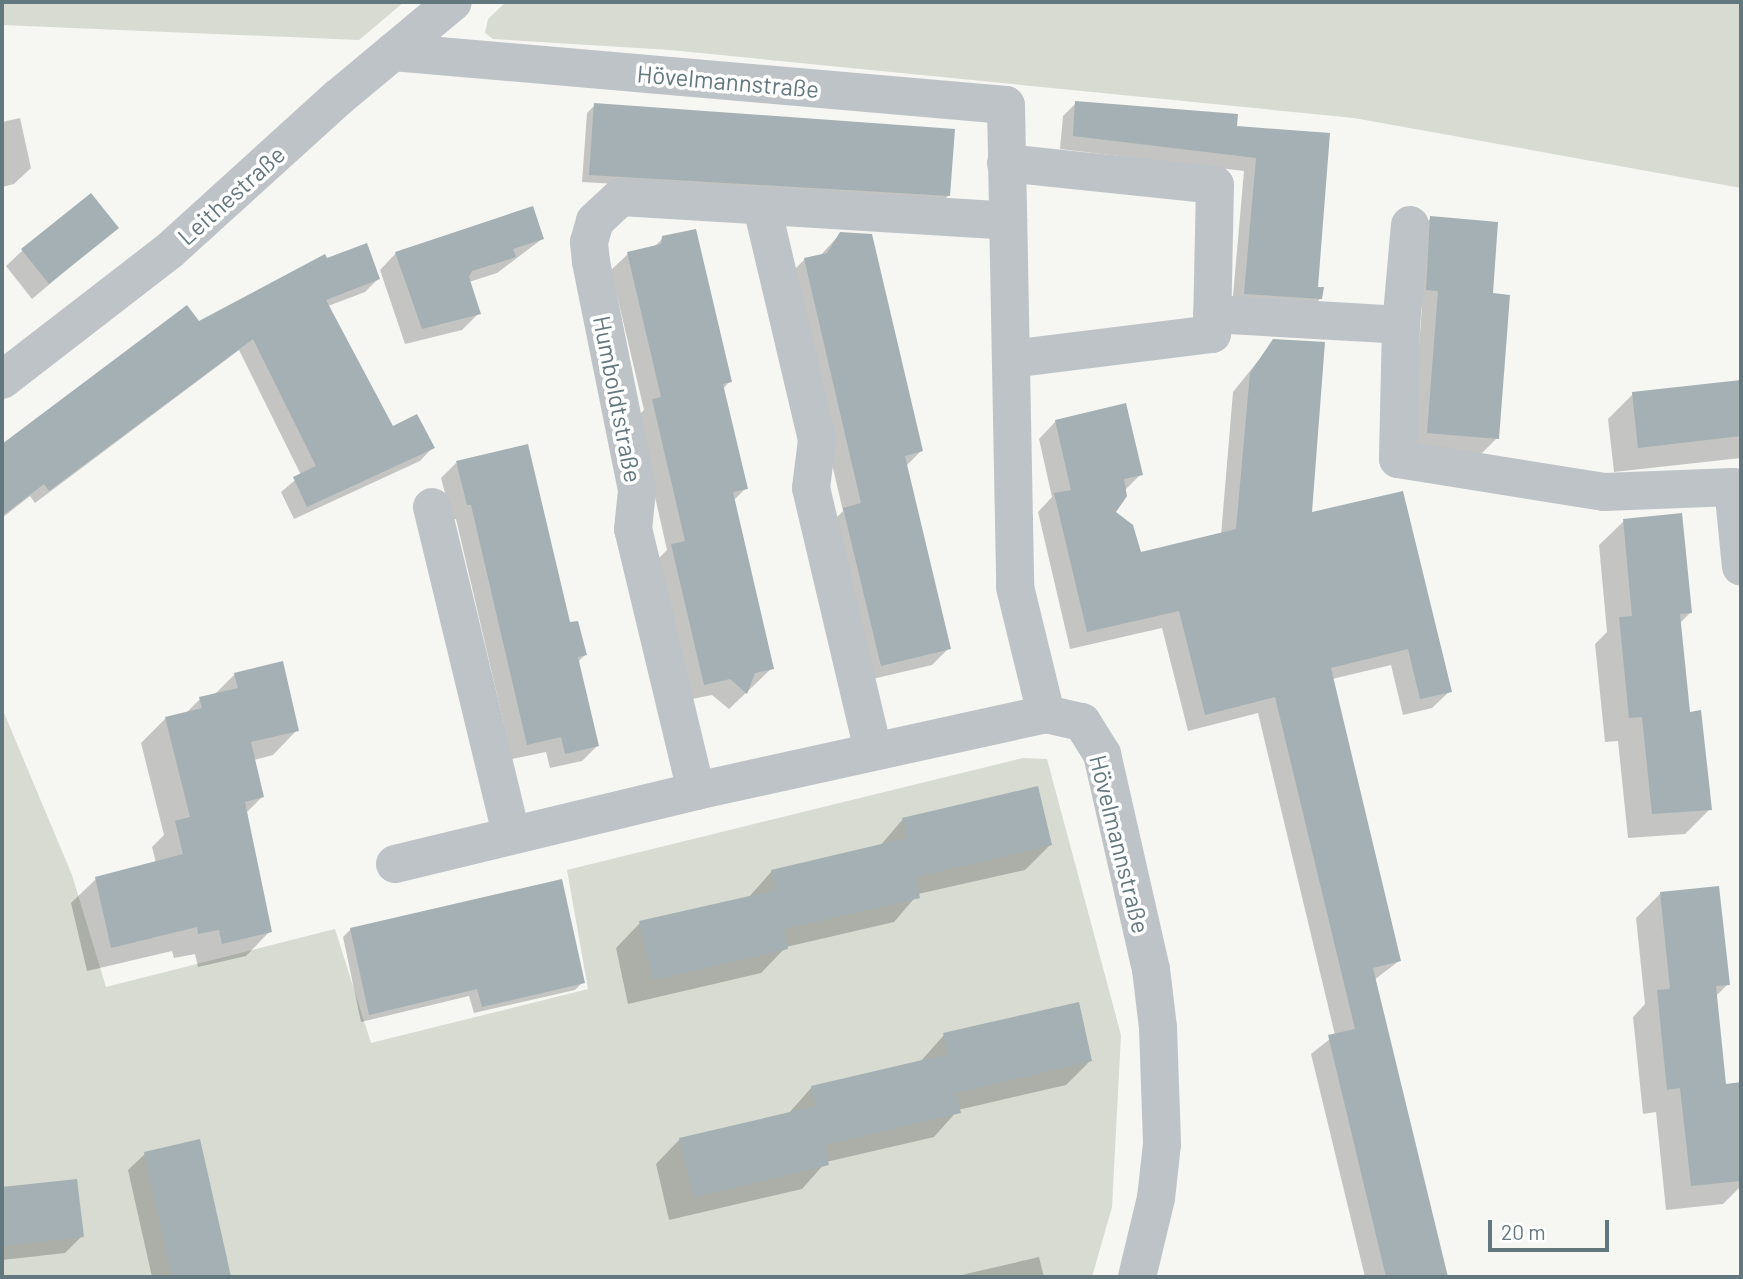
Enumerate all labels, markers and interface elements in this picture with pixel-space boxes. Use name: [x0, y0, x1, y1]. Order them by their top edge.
street label: Hövelmannstraße: [636, 59, 820, 103]
street label: Leithestraße: [172, 139, 290, 251]
street label: Humboldtstraße: [588, 313, 648, 485]
street label: Hövelmannstraße: [1084, 752, 1156, 936]
scale bar: [1491, 1206, 1612, 1250]
text: 20 m: [1501, 1219, 1546, 1244]

